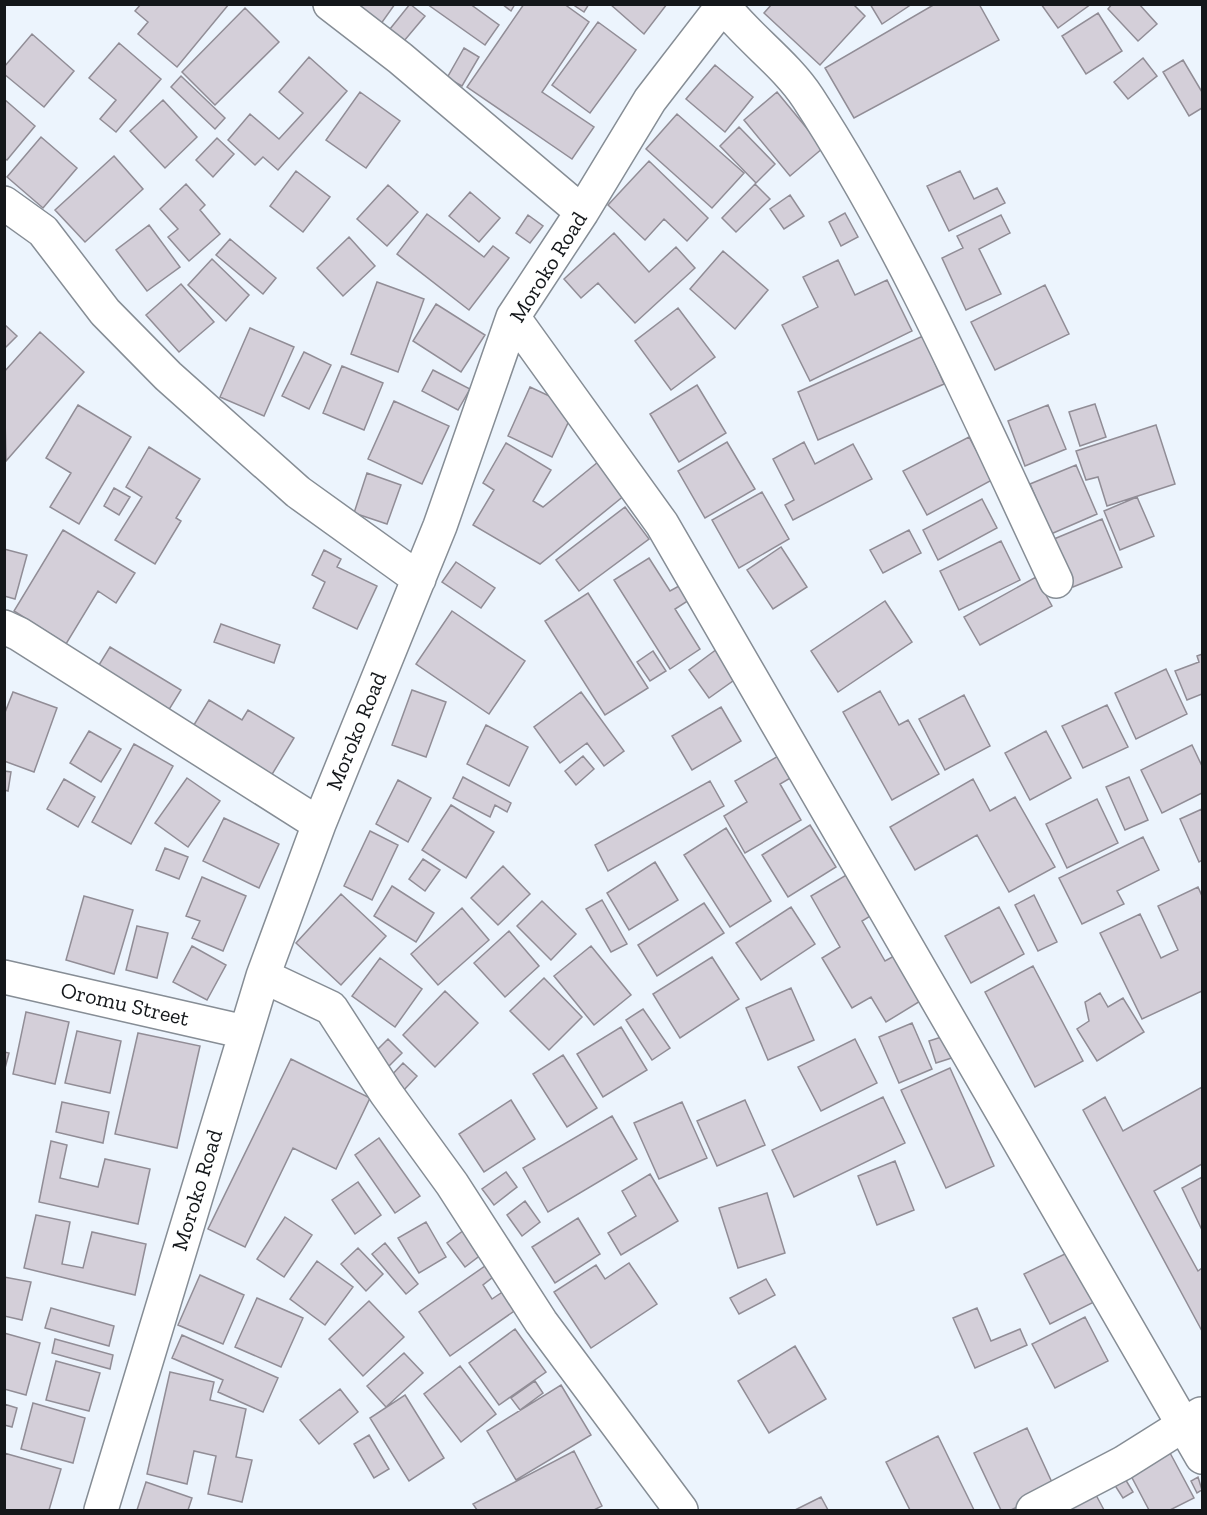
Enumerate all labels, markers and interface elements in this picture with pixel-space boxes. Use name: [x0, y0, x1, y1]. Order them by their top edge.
street label: Moroko Road: [503, 207, 593, 327]
street label: Moroko Road: [320, 668, 392, 794]
street label: Oromu Street: [58, 976, 193, 1032]
street label: Moroko Road: [166, 1126, 228, 1254]

